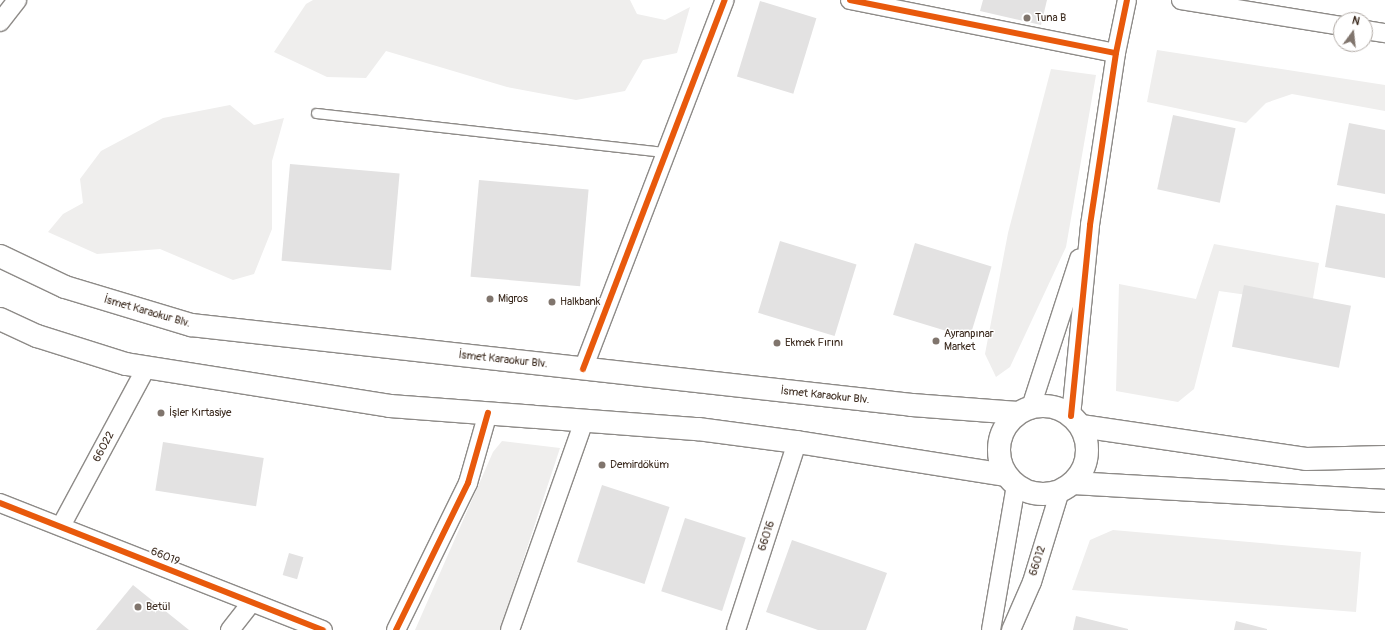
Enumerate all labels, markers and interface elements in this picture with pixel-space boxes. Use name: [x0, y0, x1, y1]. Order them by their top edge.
place label: Tuna B: [1035, 11, 1066, 25]
north arrow: [1333, 12, 1373, 52]
marker: Tuna B: [1022, 13, 1032, 23]
text: N: [1351, 14, 1361, 28]
place label: Migros: [498, 292, 528, 306]
street label: İsmet Karaokur Blv.: [102, 293, 192, 331]
marker: Migros: [485, 294, 495, 304]
place label: Halkbank: [560, 295, 600, 309]
marker: Halkbank: [547, 297, 557, 307]
place label: Ayranpınar Market: [944, 328, 994, 354]
place label: Ekmek Fırını: [785, 336, 843, 350]
marker: Ayranpınar Market: [931, 336, 941, 346]
marker: Ekmek Fırını: [772, 338, 782, 348]
street label: İsmet Karaokur Blv.: [458, 349, 548, 371]
street label: İsmet Karaokur Blv.: [780, 385, 870, 407]
place label: İşler Kırtasiye: [169, 406, 231, 420]
marker: İşler Kırtasiye: [156, 408, 166, 418]
street label: 66022: [91, 430, 117, 464]
place label: Demirdöküm: [610, 458, 669, 472]
marker: Demirdöküm: [597, 460, 607, 470]
street label: 66016: [756, 519, 778, 553]
street label: 66012: [1027, 544, 1049, 578]
street label: 66019: [148, 545, 182, 569]
place label: Betül: [146, 600, 170, 614]
marker: Betül: [133, 602, 143, 612]

